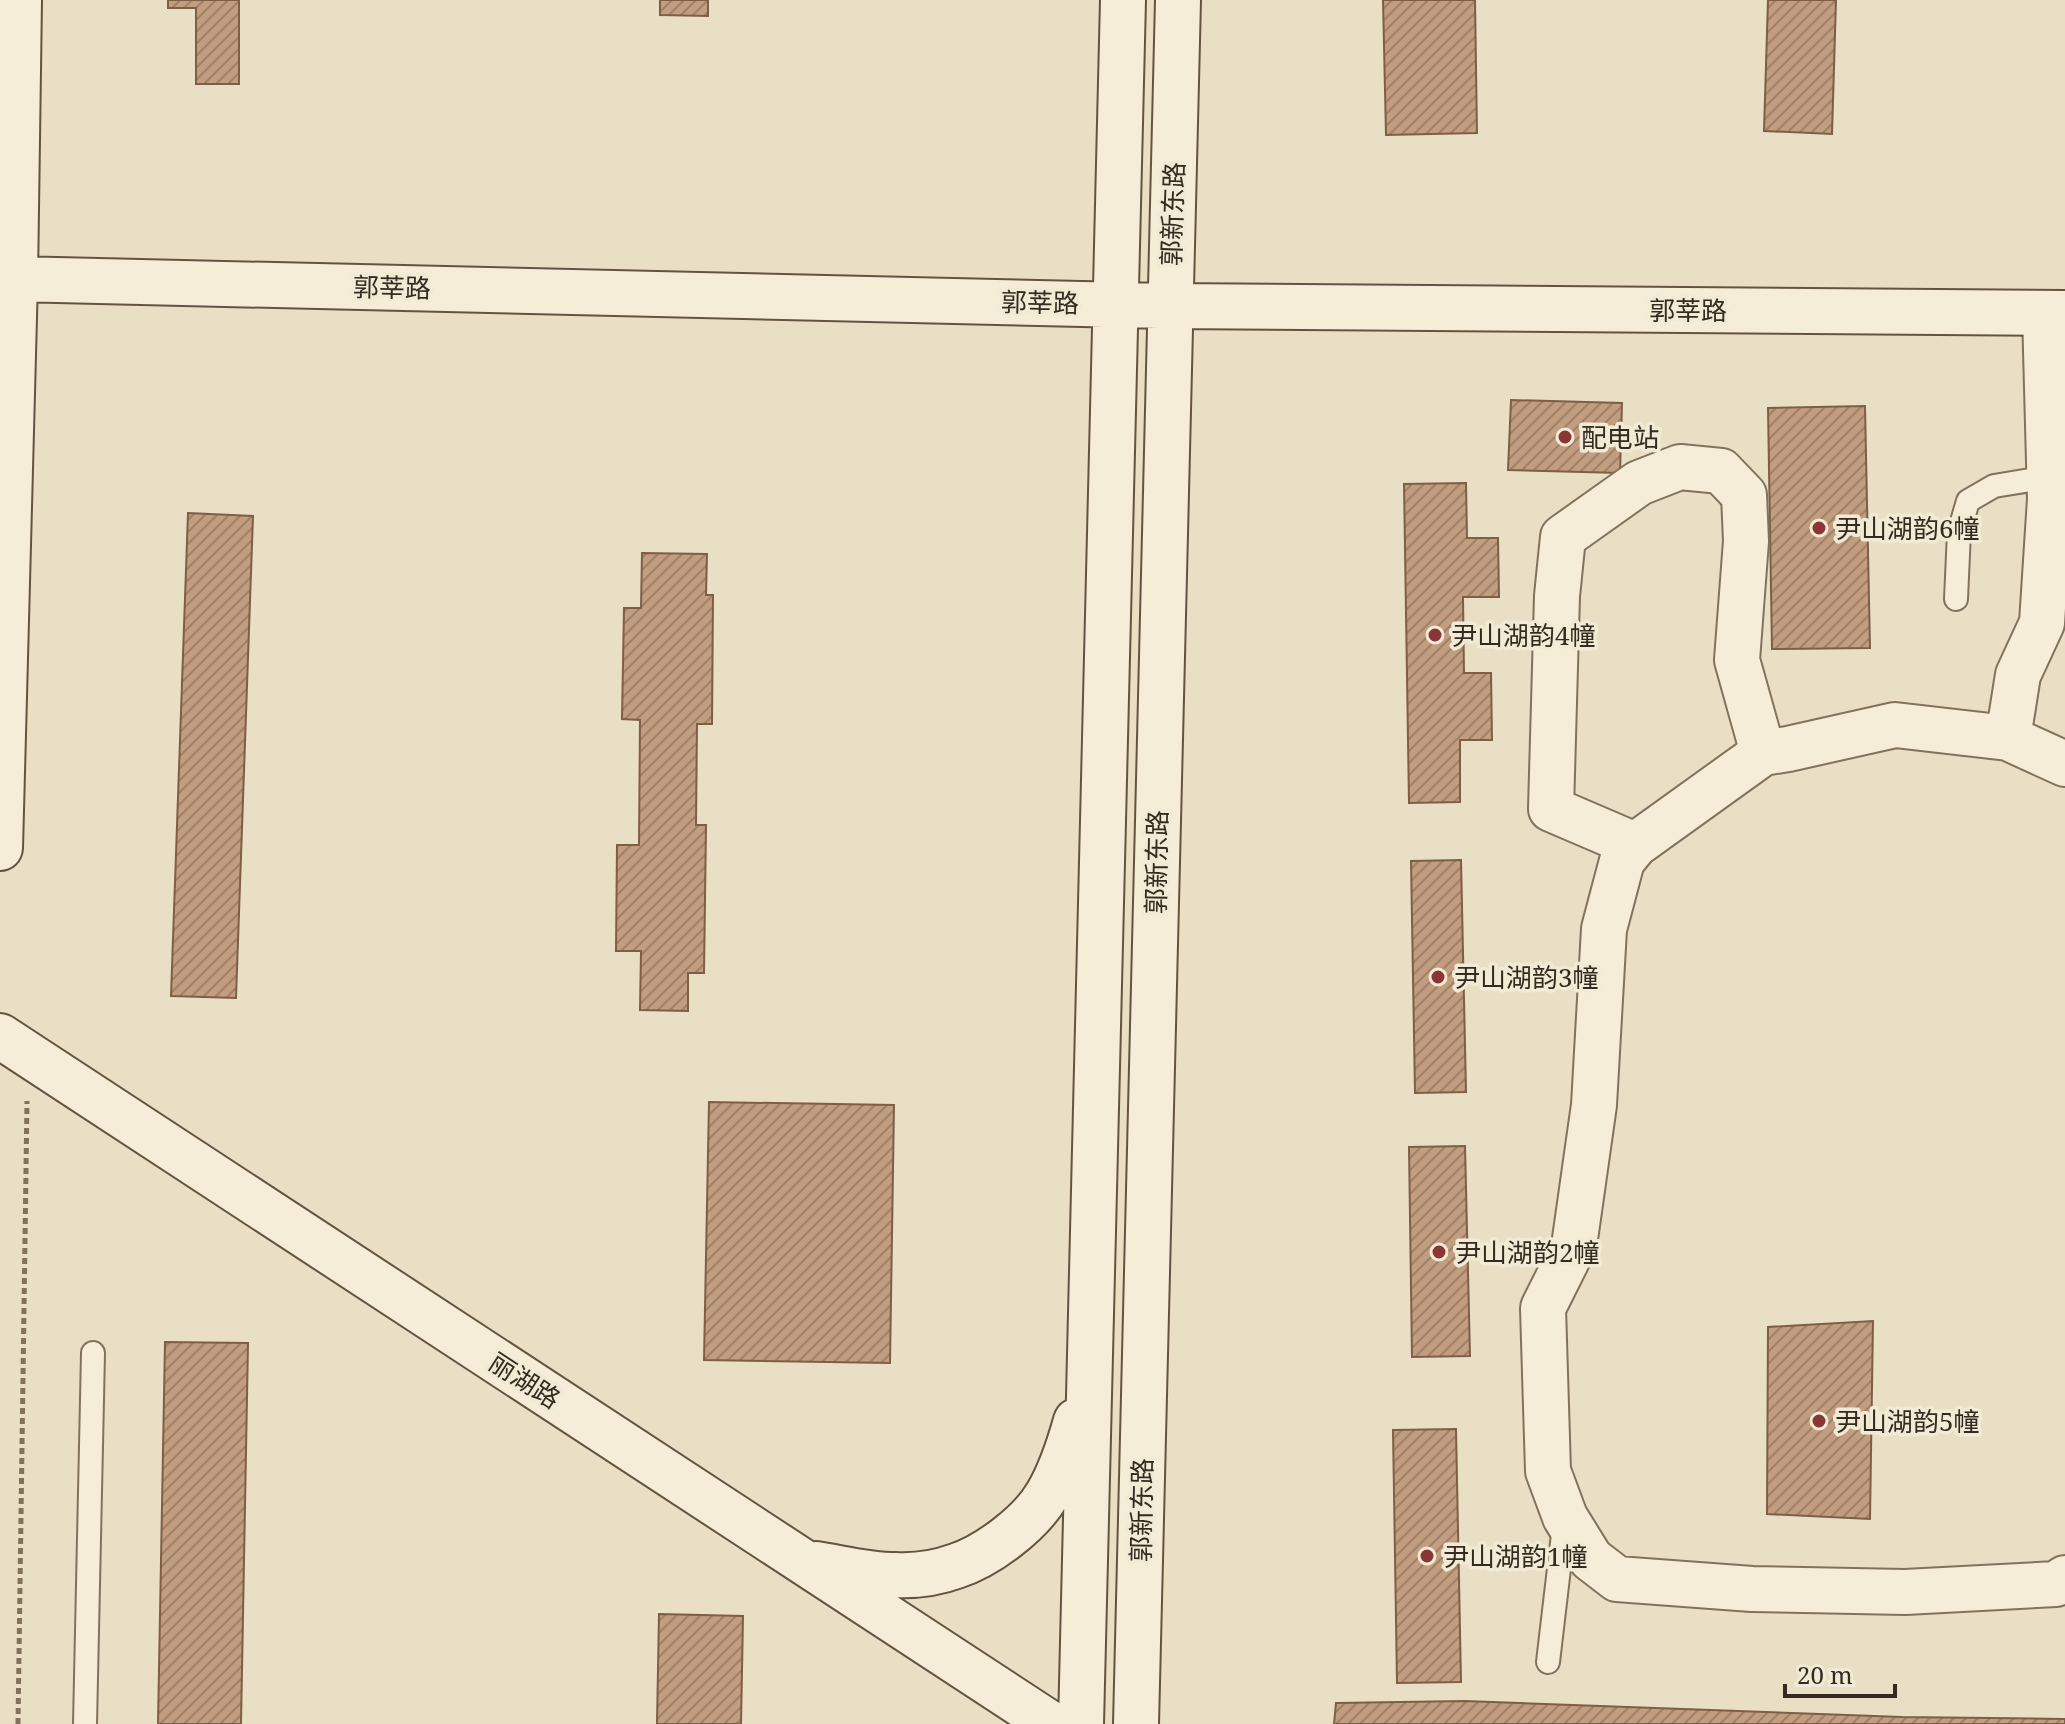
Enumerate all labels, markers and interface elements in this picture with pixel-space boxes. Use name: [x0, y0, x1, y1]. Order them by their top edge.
street label: 郭新东路: [1152, 161, 1192, 267]
street label: 郭莘路: [353, 268, 431, 306]
street label: 郭莘路: [1001, 283, 1079, 321]
street label: 郭莘路: [1649, 292, 1727, 328]
place label: 配电站: [1581, 419, 1659, 455]
marker: 配电站: [1556, 428, 1574, 446]
place label: 尹山湖韵6幢: [1835, 510, 1980, 546]
marker: 尹山湖韵6幢: [1810, 519, 1828, 537]
place label: 尹山湖韵4幢: [1451, 617, 1596, 653]
marker: 尹山湖韵4幢: [1426, 626, 1444, 644]
street label: 郭新东路: [1137, 810, 1175, 914]
place label: 尹山湖韵3幢: [1454, 959, 1599, 995]
marker: 尹山湖韵3幢: [1429, 968, 1447, 986]
place label: 尹山湖韵2幢: [1455, 1234, 1600, 1270]
marker: 尹山湖韵2幢: [1430, 1243, 1448, 1261]
street label: 丽湖路: [482, 1344, 568, 1416]
place label: 尹山湖韵5幢: [1835, 1403, 1980, 1439]
marker: 尹山湖韵5幢: [1810, 1412, 1828, 1430]
street label: 郭新东路: [1122, 1458, 1160, 1562]
place label: 尹山湖韵1幢: [1443, 1538, 1588, 1574]
marker: 尹山湖韵1幢: [1418, 1547, 1436, 1565]
scale bar: [1785, 1648, 1895, 1698]
text: 20 m: [1797, 1658, 1853, 1691]

